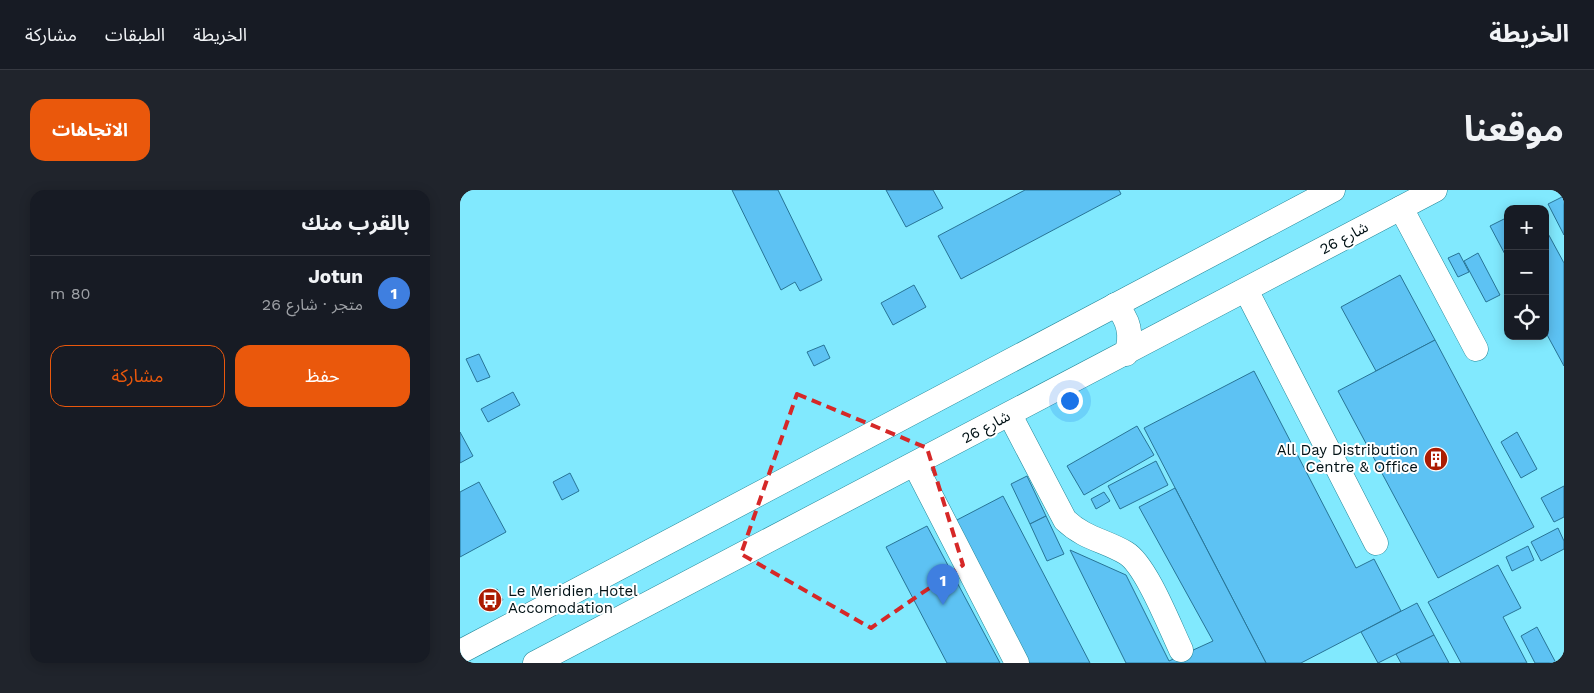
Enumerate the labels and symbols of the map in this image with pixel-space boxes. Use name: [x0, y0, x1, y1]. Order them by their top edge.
street label: شارع 26: [1317, 218, 1373, 261]
your location: [1057, 388, 1083, 414]
street label: شارع 26: [959, 407, 1015, 450]
place label: All Day Distribution Centre & Office: [1277, 441, 1418, 476]
building icon: All Day Distribution Centre & Office: [1423, 446, 1449, 472]
pin: 1: [927, 564, 959, 605]
place label: Le Meridien Hotel Accomodation: [508, 582, 638, 617]
bus stop icon: Le Meridien Hotel Accomodation: [477, 587, 503, 613]

